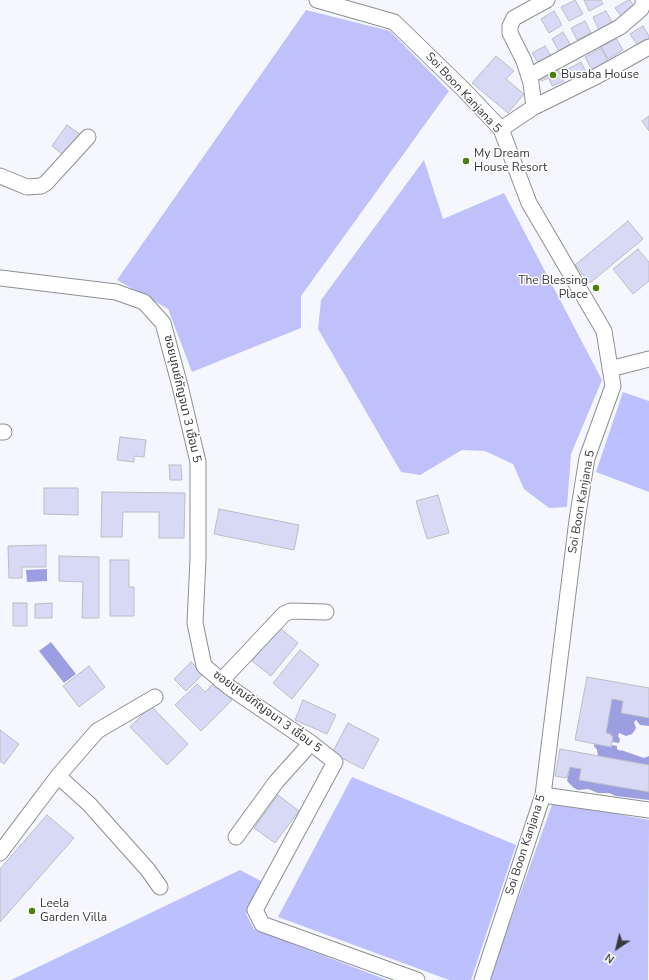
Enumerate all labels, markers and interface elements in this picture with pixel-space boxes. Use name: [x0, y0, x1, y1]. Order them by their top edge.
street label: Soi Boon Kanjana 5: [422, 50, 504, 136]
place label: Busaba House: [561, 68, 639, 82]
marker: Busaba House: [548, 70, 558, 80]
place label: My Dream House Resort: [474, 147, 547, 175]
marker: My Dream House Resort: [461, 156, 471, 166]
place label: The Blessing Place: [518, 274, 588, 302]
marker: The Blessing Place: [591, 283, 601, 293]
street label: ซอยบุณย์กัญจนา 3 เชื่อม 5: [160, 334, 204, 464]
street label: Soi Boon Kanjana 5: [566, 449, 598, 555]
street label: ซอยบุณย์กัญจนา 3 เชื่อม 5: [210, 668, 324, 756]
street label: Soi Boon Kanjana 5: [503, 793, 549, 897]
place label: Leela Garden Villa: [40, 897, 107, 925]
marker: Leela Garden Villa: [27, 906, 37, 916]
north arrow: [597, 928, 637, 968]
text: N: [602, 950, 618, 967]

